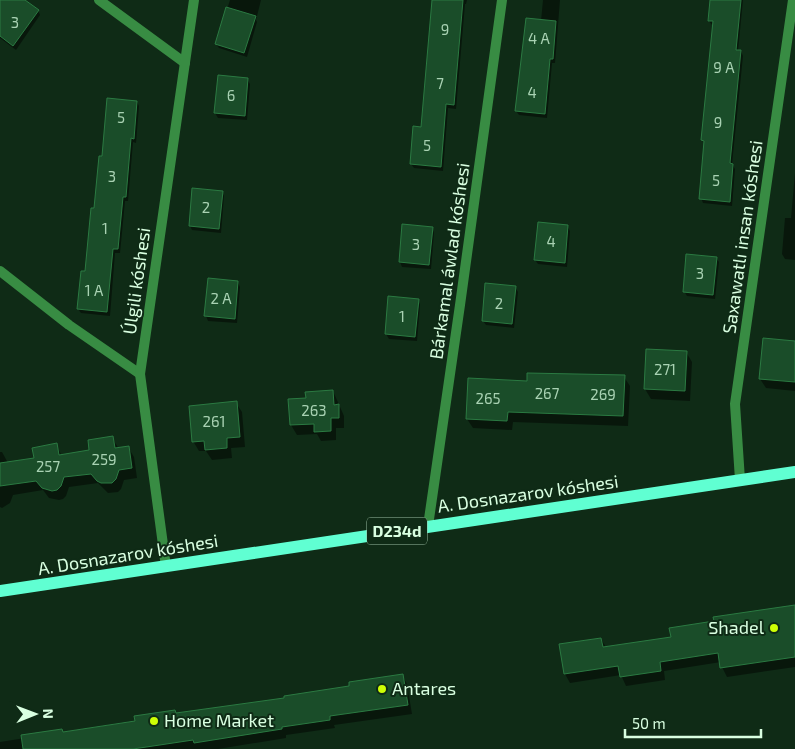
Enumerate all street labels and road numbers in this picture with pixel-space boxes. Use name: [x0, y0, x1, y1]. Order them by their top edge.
street label: Saxawatlı insan kóshesi: [718, 139, 766, 335]
street label: Bárkamal áwlad kóshesi: [424, 161, 474, 360]
street label: Úlgili kóshesi: [118, 226, 154, 336]
street label: A. Dosnazarov kóshesi: [436, 469, 620, 517]
road number: D234d: [367, 518, 427, 544]
street label: A. Dosnazarov kóshesi: [36, 529, 220, 579]

